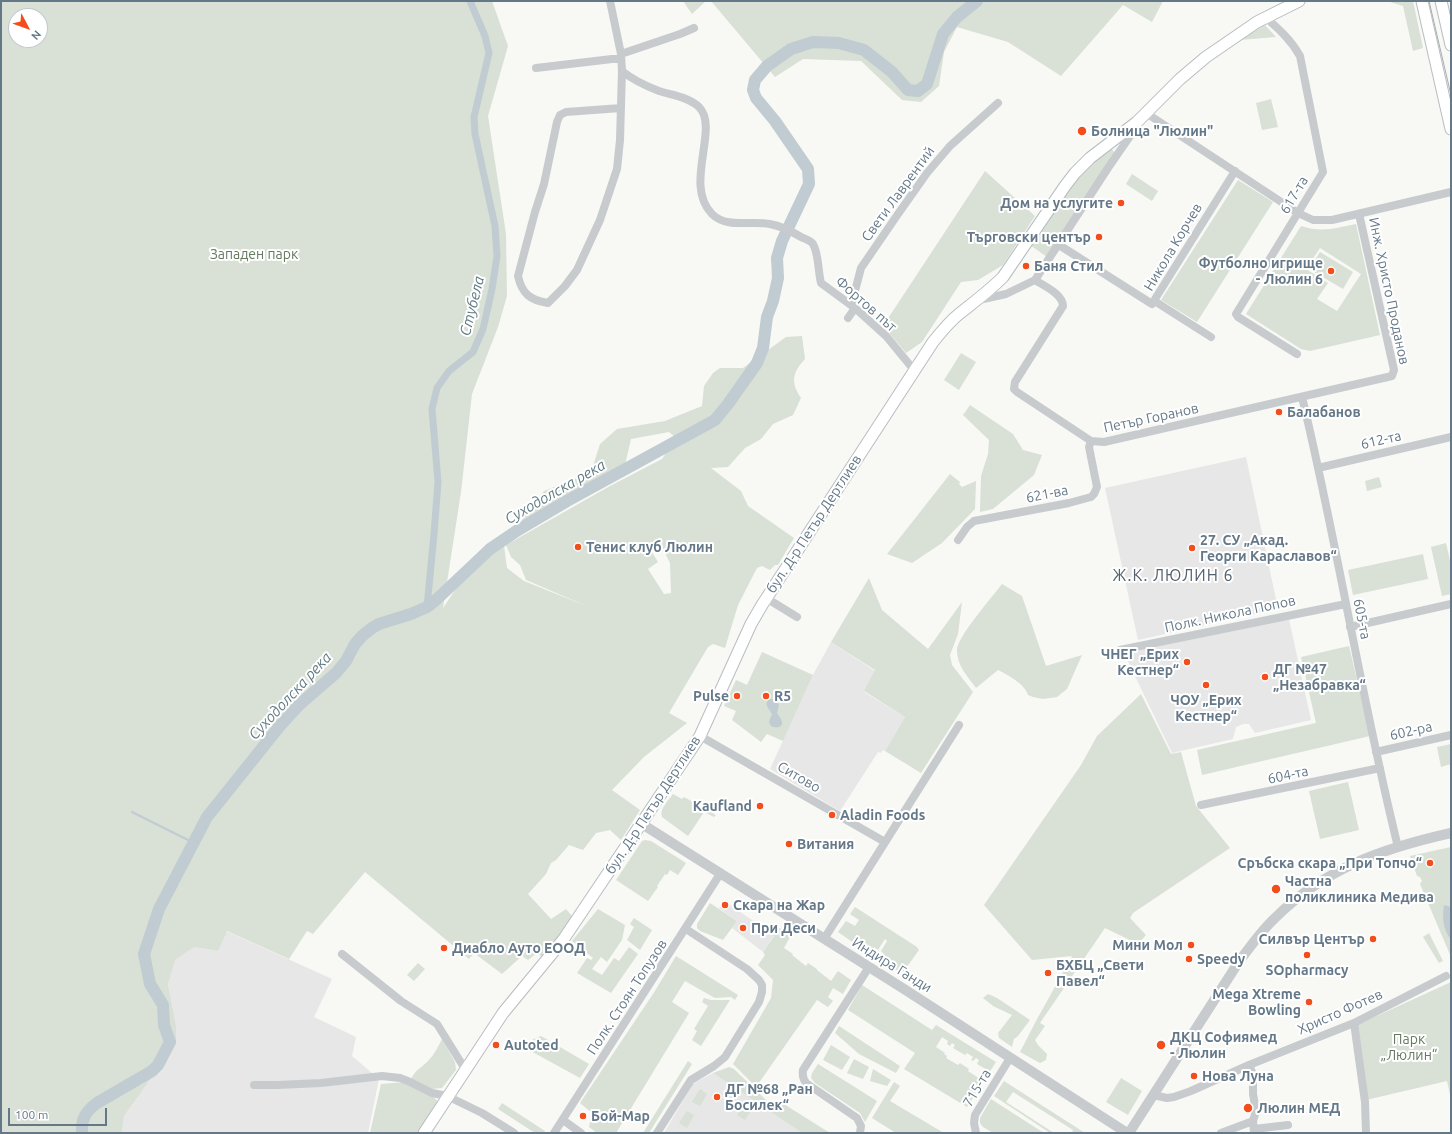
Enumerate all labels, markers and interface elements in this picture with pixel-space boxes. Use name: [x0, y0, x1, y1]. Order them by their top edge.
north arrow: [8, 8, 48, 48]
text: N: [29, 28, 44, 42]
place label: Болница "Люлин": [1091, 123, 1213, 139]
marker: Болница "Люлин": [1076, 125, 1088, 137]
street label: Свети Лаврентий: [858, 143, 938, 245]
street label: 617-та: [1276, 173, 1312, 217]
place label: Дом на услугите: [1000, 195, 1113, 211]
marker: Дом на услугите: [1116, 198, 1126, 208]
street label: Никола Корчев: [1140, 200, 1206, 294]
street label: Инж. Христо Проданов: [1365, 216, 1413, 366]
place label: Търговски център: [967, 229, 1091, 245]
marker: Търговски център: [1094, 232, 1104, 242]
park label: Западен парк: [210, 246, 298, 262]
place label: Футболно игрище - Люлин 6: [1199, 255, 1323, 288]
place label: Баня Стил: [1034, 258, 1103, 274]
marker: Баня Стил: [1021, 261, 1031, 271]
marker: Футболно игрище - Люлин 6: [1326, 266, 1336, 276]
street label: Фортов път: [832, 273, 900, 335]
water label: Стубела: [456, 274, 488, 338]
street label: Петър Горанов: [1102, 400, 1200, 436]
place label: Балабанов: [1287, 404, 1361, 420]
marker: Балабанов: [1274, 407, 1284, 417]
street label: 612-та: [1359, 427, 1403, 453]
street label: бул. Д-р Петър Дертлиев: [763, 452, 865, 596]
water label: Суходолска река: [502, 456, 608, 528]
street label: 621-ва: [1024, 482, 1070, 506]
place label: 27. СУ „Акад. Георги Караславов“: [1200, 532, 1337, 564]
place label: Тенис клуб Люлин: [586, 539, 713, 555]
marker: Тенис клуб Люлин: [573, 542, 583, 552]
marker: 27. СУ „Акад. Георги Караславов“: [1187, 543, 1197, 553]
district label: Ж.К. ЛЮЛИН 6: [1112, 566, 1234, 586]
street label: Полк. Никола Попов: [1163, 592, 1297, 636]
street label: 605-та: [1350, 597, 1374, 641]
place label: ЧНЕГ „Ерих Кестнер“: [1101, 646, 1179, 678]
water label: Суходолска река: [245, 648, 335, 744]
marker: ЧНЕГ „Ерих Кестнер“: [1182, 657, 1192, 667]
place label: ДГ №47 „Незабравка“: [1273, 661, 1366, 694]
marker: ДГ №47 „Незабравка“: [1260, 672, 1270, 682]
marker: ЧОУ „Ерих Кестнер“: [1201, 680, 1211, 690]
place label: Pulse: [693, 688, 729, 704]
place label: R5: [774, 688, 791, 704]
marker: Pulse: [732, 691, 742, 701]
marker: R5: [761, 691, 771, 701]
place label: ЧОУ „Ерих Кестнер“: [1170, 692, 1242, 724]
street label: 602-ра: [1388, 718, 1434, 744]
street label: бул. Д-р Петър Дертлиев: [602, 733, 704, 877]
street label: Ситово: [774, 758, 824, 796]
street label: 604-та: [1266, 763, 1310, 787]
place label: Kaufland: [693, 798, 752, 814]
marker: Kaufland: [755, 801, 765, 811]
place label: Aladin Foods: [840, 807, 925, 823]
marker: Aladin Foods: [827, 810, 837, 820]
place label: Витания: [797, 836, 854, 852]
marker: Витания: [784, 839, 794, 849]
place label: Сръбска скара „При Топчо“: [1238, 855, 1422, 871]
marker: Сръбска скара „При Топчо“: [1425, 858, 1435, 868]
place label: Частна поликлиника Медива: [1285, 873, 1434, 906]
marker: Частна поликлиника Медива: [1270, 883, 1282, 895]
place label: Скара на Жар: [733, 897, 825, 913]
marker: Скара на Жар: [720, 900, 730, 910]
place label: При Деси: [751, 920, 816, 936]
marker: При Деси: [738, 923, 748, 933]
place label: Силвър Център: [1259, 931, 1365, 947]
street label: Индира Ганди: [849, 934, 935, 996]
marker: Силвър Център: [1368, 934, 1378, 944]
street label: Полк. Стоян Топузов: [583, 936, 671, 1058]
place label: Мини Мол: [1112, 937, 1183, 953]
place label: Диабло Ауто ЕООД: [452, 940, 585, 956]
marker: Мини Мол: [1186, 940, 1196, 950]
marker: Диабло Ауто ЕООД: [439, 943, 449, 953]
marker: SOpharmacy: [1302, 950, 1312, 960]
place label: Speedy: [1197, 951, 1245, 967]
marker: Speedy: [1184, 954, 1194, 964]
place label: БХБЦ „Свети Павел“: [1056, 957, 1144, 990]
place label: SOpharmacy: [1265, 962, 1349, 978]
marker: БХБЦ „Свети Павел“: [1043, 968, 1053, 978]
place label: Mega Xtreme Bowling: [1212, 986, 1301, 1018]
street label: Христо Фотев: [1295, 986, 1385, 1038]
marker: Mega Xtreme Bowling: [1304, 997, 1314, 1007]
place label: ДКЦ Софиямед - Люлин: [1170, 1029, 1277, 1062]
park label: Парк „Люлин“: [1381, 1031, 1437, 1064]
place label: Autoted: [504, 1037, 559, 1053]
marker: ДКЦ Софиямед - Люлин: [1155, 1039, 1167, 1051]
marker: Autoted: [491, 1040, 501, 1050]
street label: 715-та: [959, 1066, 995, 1110]
place label: Нова Луна: [1202, 1068, 1274, 1084]
marker: Нова Луна: [1189, 1071, 1199, 1081]
place label: ДГ №68 „Ран Босилек“: [725, 1081, 813, 1114]
marker: ДГ №68 „Ран Босилек“: [712, 1092, 722, 1102]
scale bar: [10, 1100, 109, 1126]
place label: Люлин МЕД: [1257, 1100, 1340, 1116]
marker: Люлин МЕД: [1242, 1102, 1254, 1114]
text: 100 m: [15, 1108, 48, 1121]
place label: Бой-Мар: [591, 1108, 650, 1124]
marker: Бой-Мар: [578, 1111, 588, 1121]

